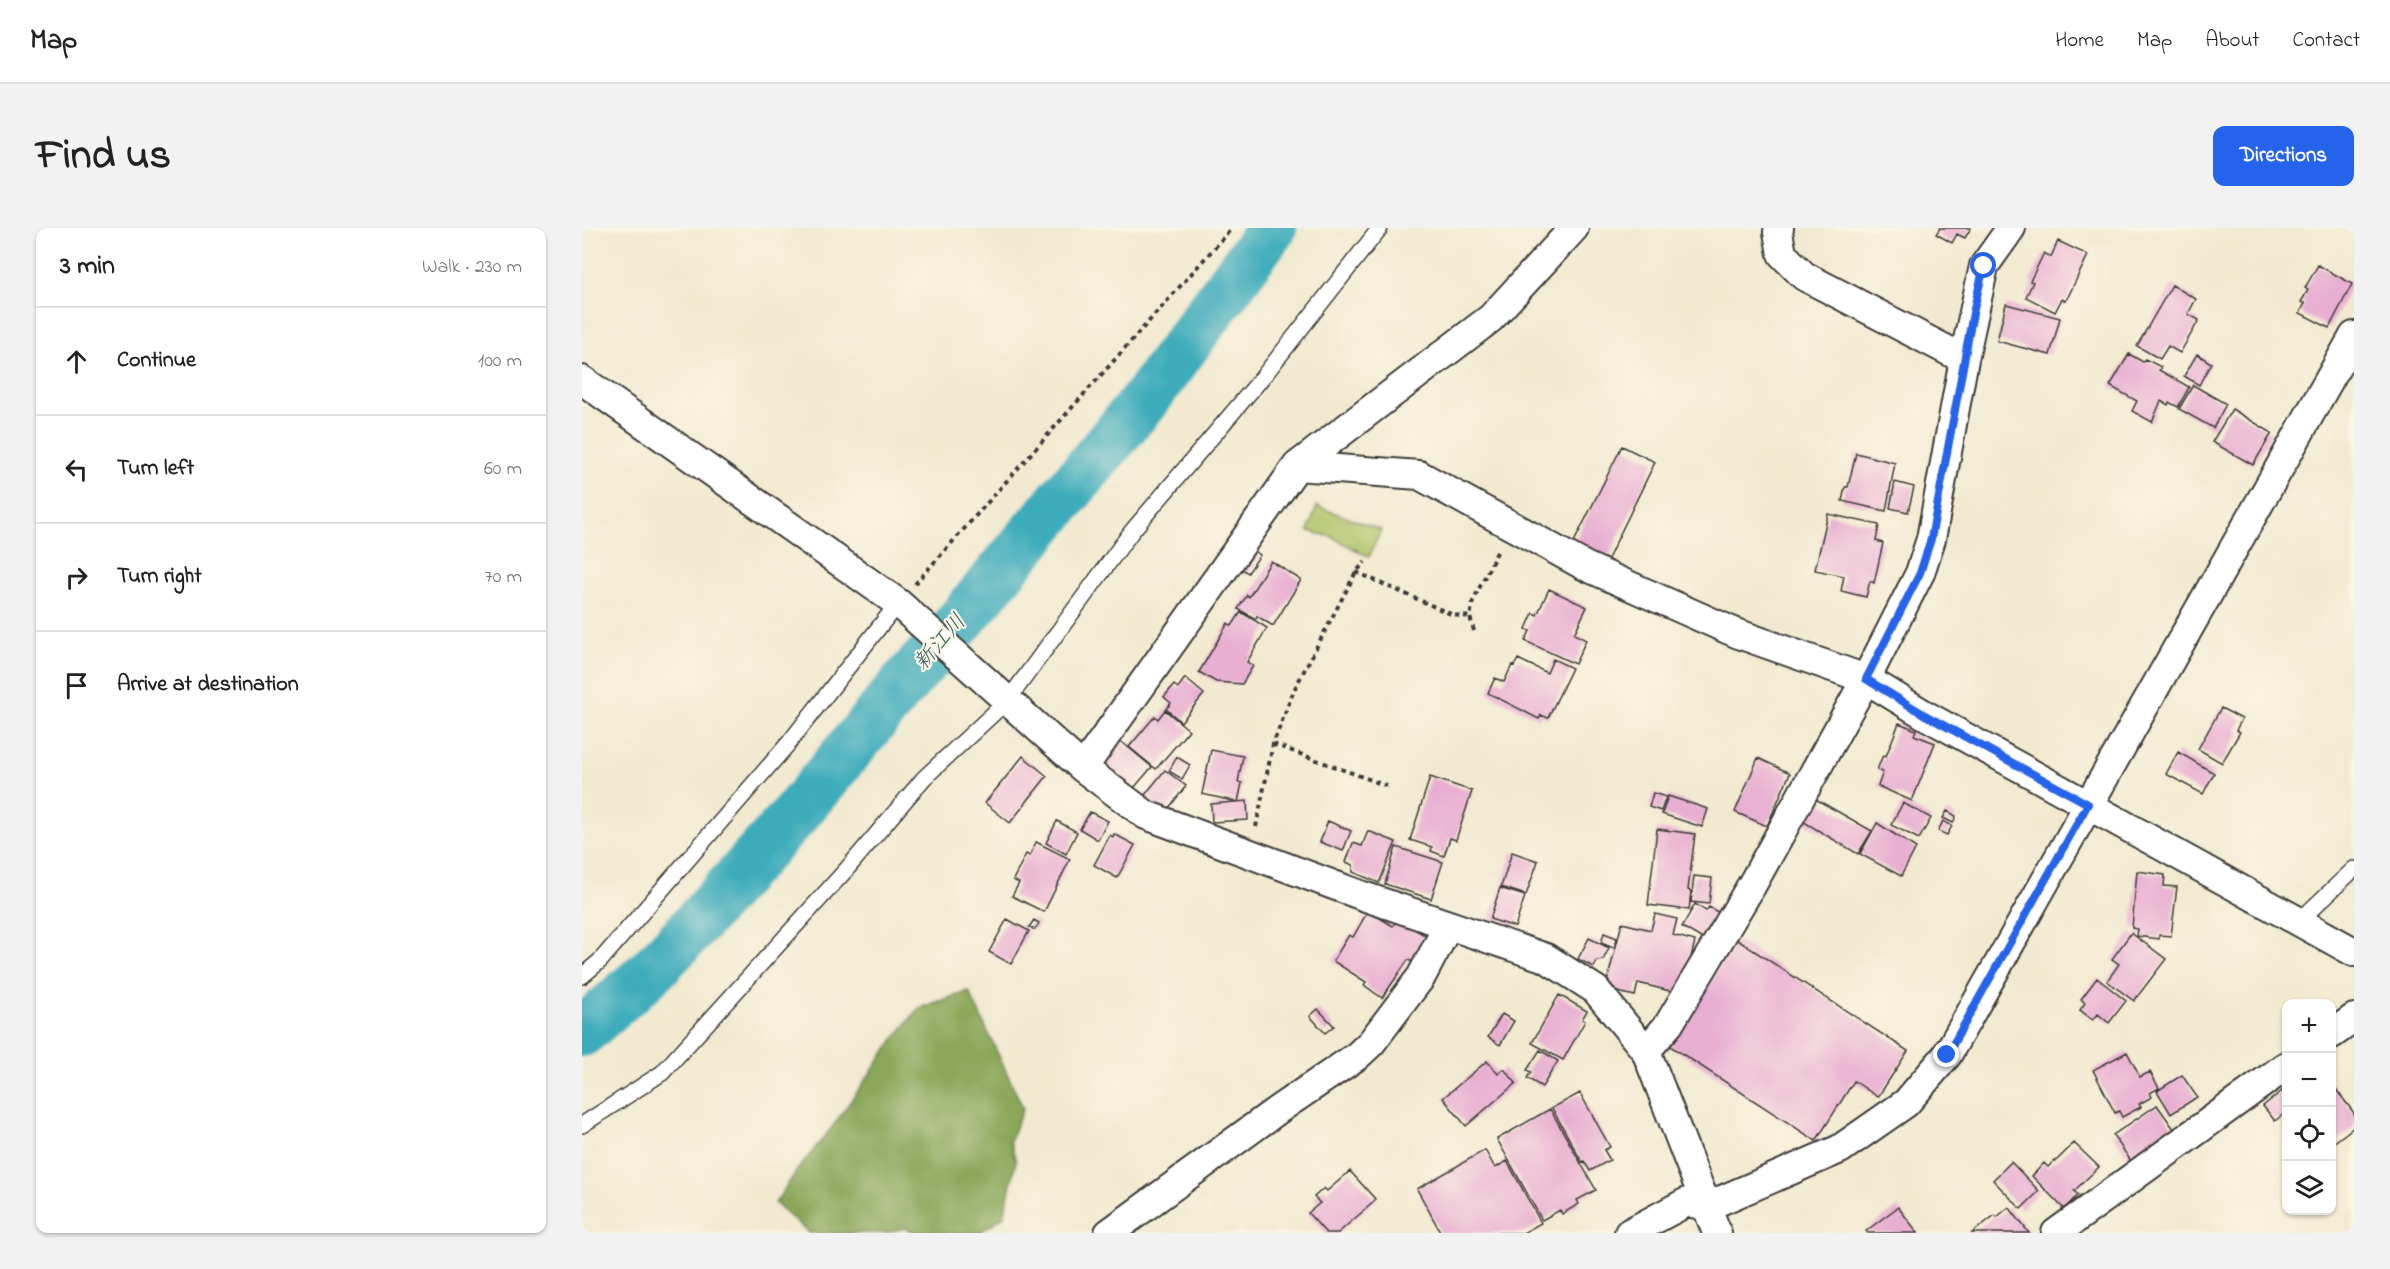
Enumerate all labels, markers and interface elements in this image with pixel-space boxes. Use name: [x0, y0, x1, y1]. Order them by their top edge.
text: Map: [30, 21, 77, 62]
text: Home: [2055, 26, 2104, 56]
text: Map: [2137, 26, 2172, 56]
text: About: [2205, 26, 2259, 56]
text: Contact: [2292, 26, 2360, 56]
text: Find us: [36, 126, 171, 187]
button: Directions: [2213, 126, 2354, 186]
text: 3 min: [60, 248, 115, 286]
route start: [1970, 252, 1996, 278]
text: Walk · 230 m: [422, 253, 522, 282]
icon: ahead: [60, 345, 93, 378]
text: Continue: [117, 345, 196, 377]
text: 100 m: [478, 347, 522, 376]
icon: left: [60, 453, 93, 486]
text: Turn left: [117, 453, 194, 485]
text: 60 m: [484, 455, 522, 484]
icon: right: [60, 561, 93, 594]
text: Turn right: [117, 561, 202, 593]
text: 70 m: [485, 563, 522, 592]
water label: 新江川: [907, 608, 975, 678]
icon: arrive: [60, 669, 93, 702]
text: Arrive at destination: [117, 669, 299, 701]
map controls: [2282, 999, 2336, 1215]
button: +: [2282, 999, 2336, 1053]
route end: [1933, 1041, 1959, 1067]
button: −: [2282, 1053, 2336, 1107]
button: locate: [2282, 1107, 2336, 1161]
button: layers: [2282, 1161, 2336, 1215]

